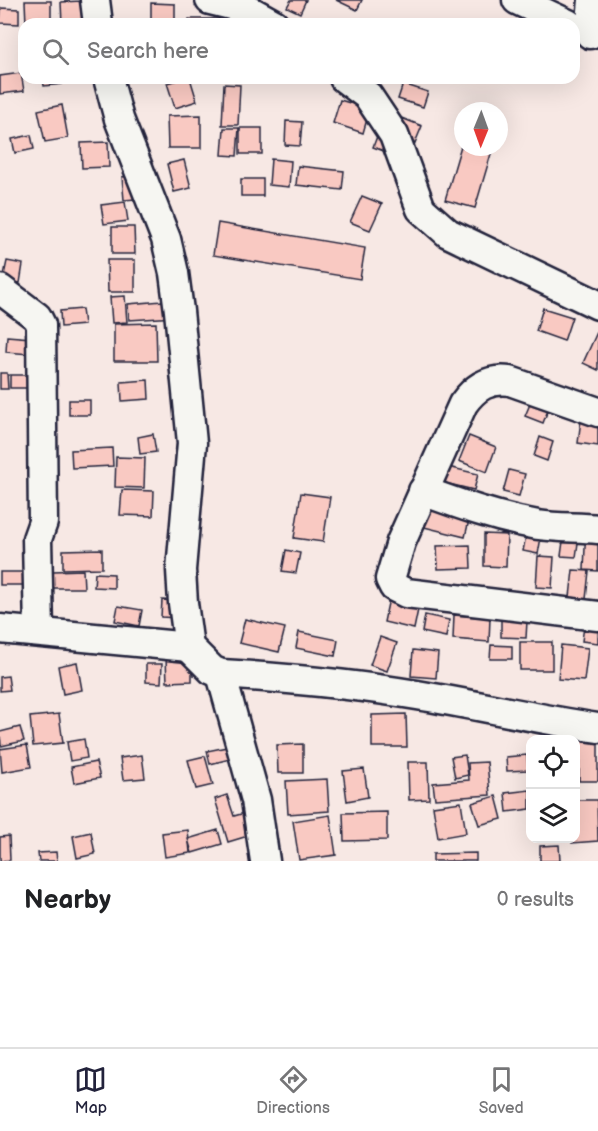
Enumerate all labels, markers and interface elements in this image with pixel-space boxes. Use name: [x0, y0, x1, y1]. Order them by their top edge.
search box: [18, 18, 580, 84]
icon: search: [39, 35, 72, 68]
text: Search here: [87, 38, 209, 65]
north arrow: [454, 102, 508, 156]
map controls: [526, 735, 580, 843]
button: locate: [526, 735, 580, 789]
button: layers: [526, 789, 580, 843]
text: Nearby: [24, 885, 111, 916]
text: 0 results: [497, 888, 574, 912]
tab: Map: [74, 1063, 107, 1118]
tab: Directions: [256, 1063, 330, 1118]
tab: Saved: [479, 1063, 524, 1118]

